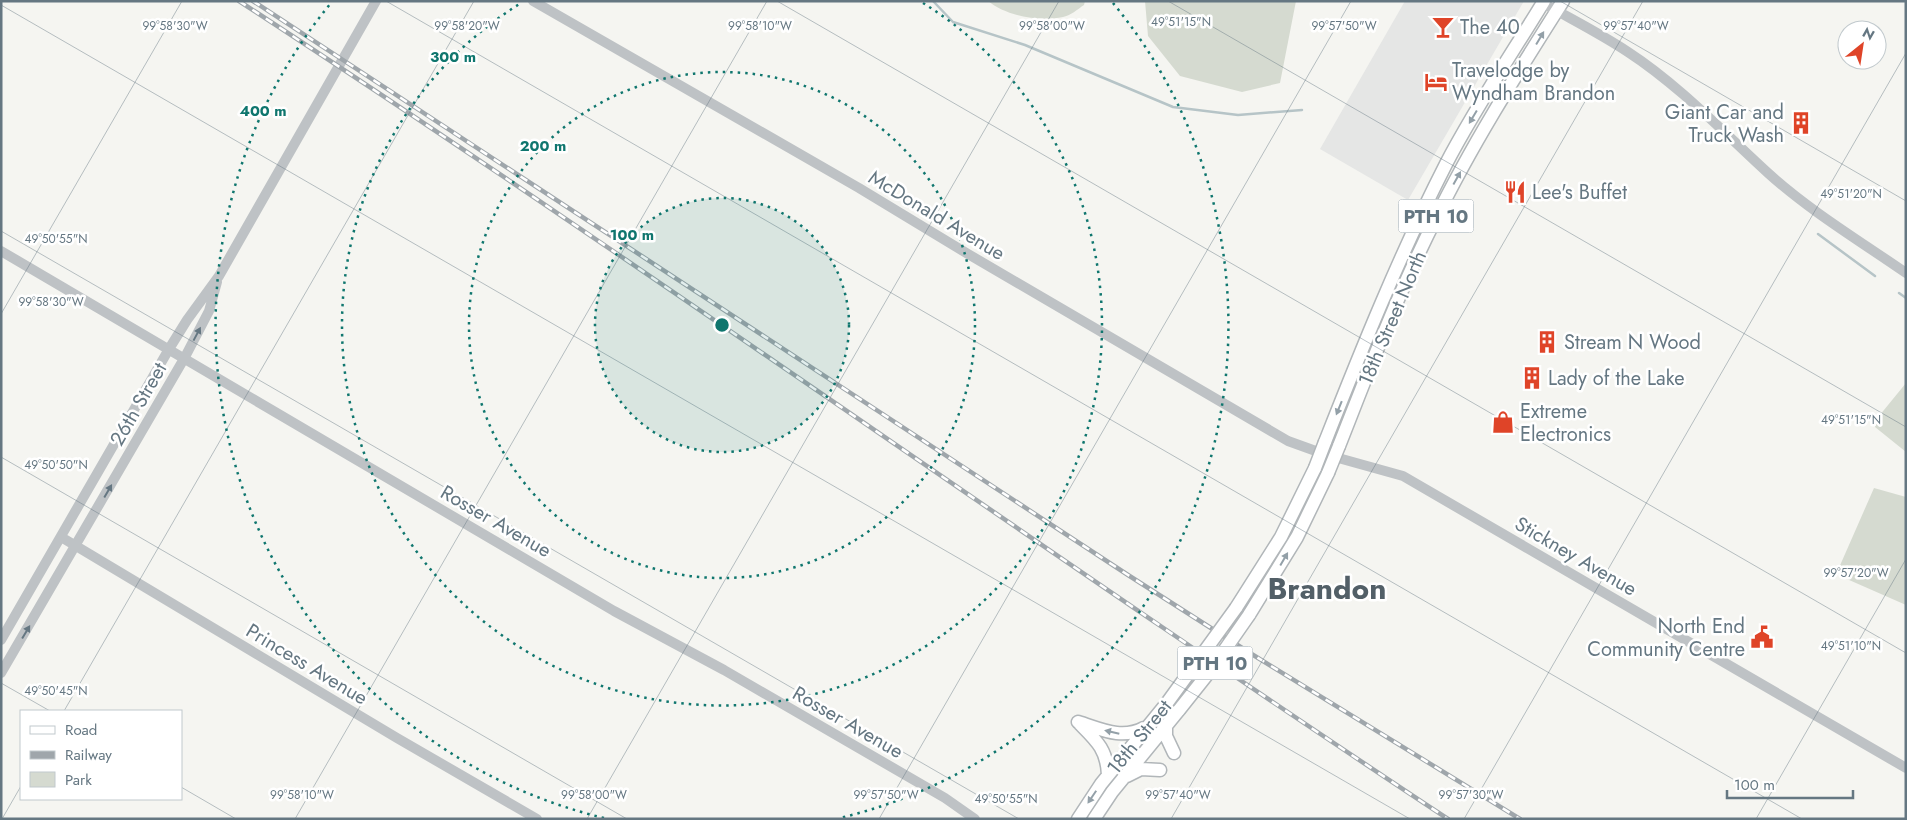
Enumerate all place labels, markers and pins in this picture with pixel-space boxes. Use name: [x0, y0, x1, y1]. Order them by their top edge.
place label: The 40: [1460, 13, 1520, 42]
bar icon: The 40: [1430, 14, 1456, 40]
place label: Travelodge by Wyndham Brandon: [1452, 56, 1615, 108]
hotel icon: Travelodge by Wyndham Brandon: [1423, 69, 1449, 95]
place label: Giant Car and Truck Wash: [1665, 98, 1784, 150]
building icon: Giant Car and Truck Wash: [1788, 110, 1814, 136]
place label: Lee's Buffet: [1532, 178, 1627, 207]
restaurant icon: Lee's Buffet: [1502, 179, 1528, 205]
centre of rings: [713, 316, 731, 334]
place label: Stream N Wood: [1564, 328, 1701, 357]
building icon: Stream N Wood: [1534, 329, 1560, 355]
place label: Lady of the Lake: [1548, 364, 1684, 393]
building icon: Lady of the Lake: [1519, 365, 1545, 391]
place label: Extreme Electronics: [1520, 397, 1611, 449]
shop icon: Extreme Electronics: [1490, 409, 1516, 435]
place label: North End Community Centre: [1587, 612, 1745, 664]
public building icon: North End Community Centre: [1749, 624, 1775, 650]

